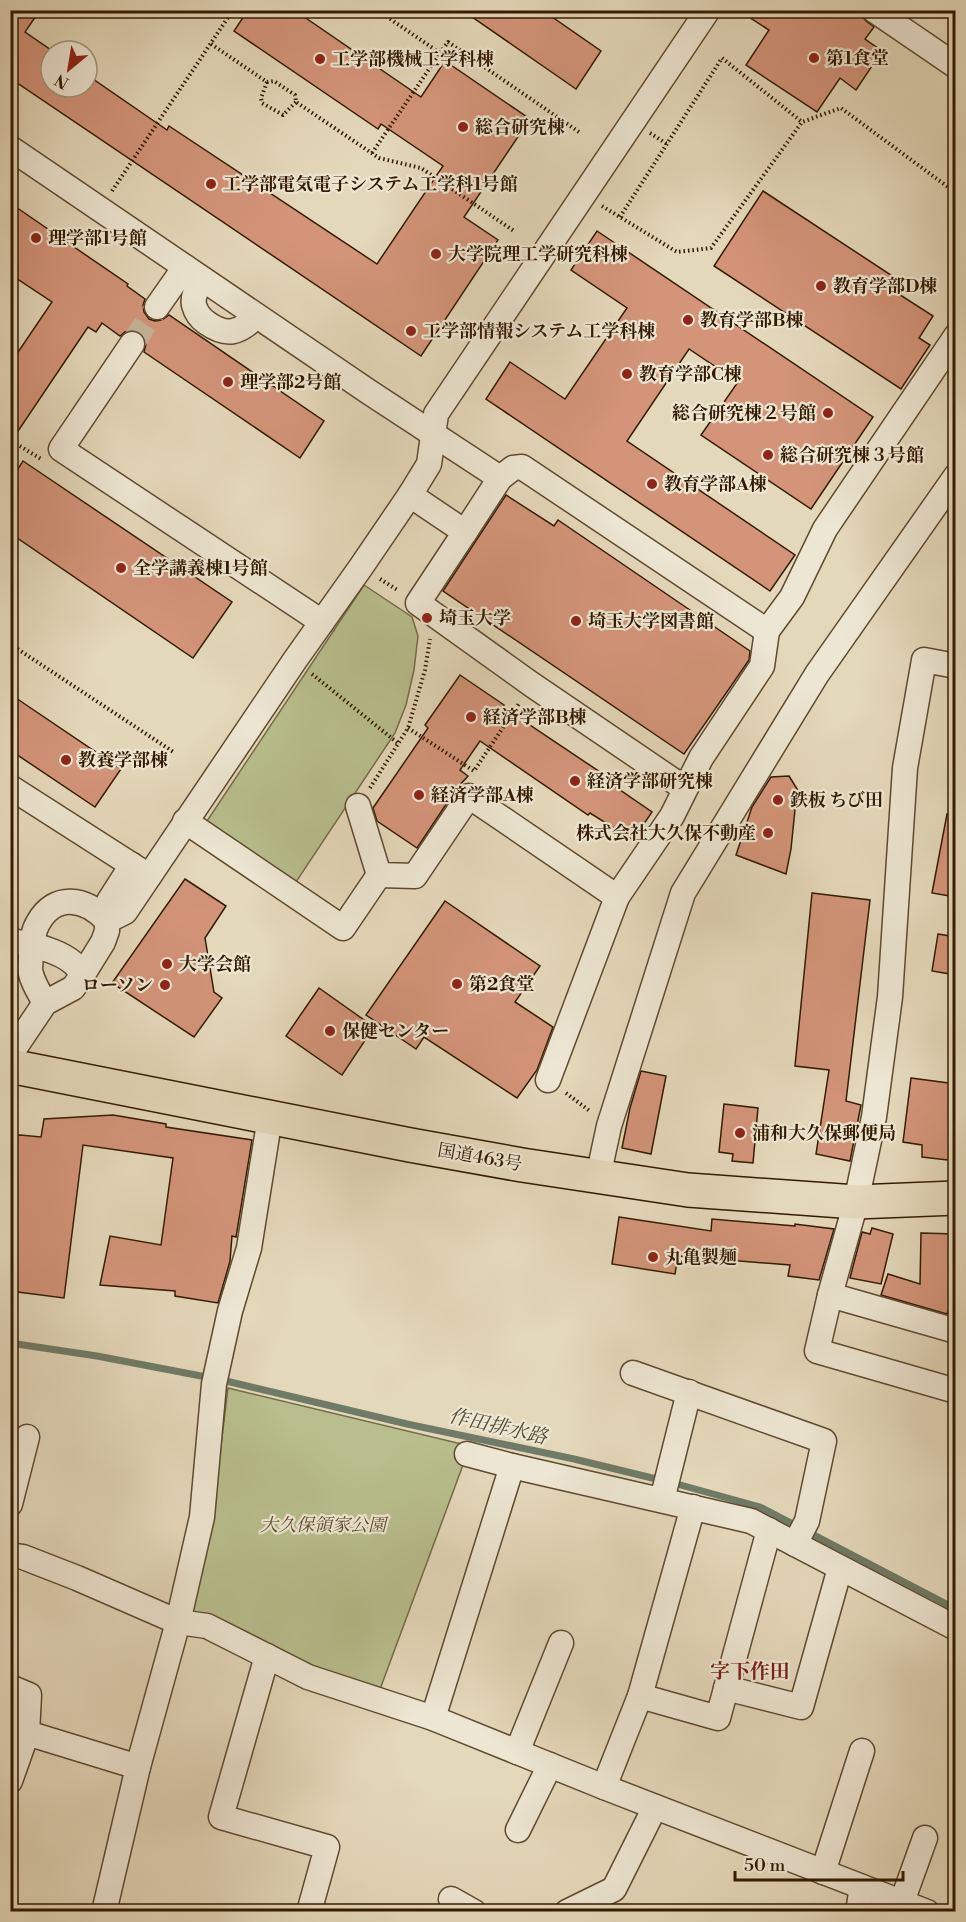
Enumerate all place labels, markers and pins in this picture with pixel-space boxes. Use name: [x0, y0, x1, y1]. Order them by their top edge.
place label: 第1食堂: [826, 47, 889, 70]
place label: 工学部機械工学科棟: [332, 48, 494, 71]
marker: 第1食堂: [807, 51, 821, 65]
marker: 工学部機械工学科棟: [313, 52, 327, 66]
place label: 総合研究棟: [475, 116, 565, 139]
marker: 総合研究棟: [456, 120, 470, 134]
place label: 工学部電気電子システム工学科1号館: [223, 173, 518, 196]
marker: 工学部電気電子システム工学科1号館: [204, 177, 218, 191]
place label: 理学部1号館: [48, 227, 147, 250]
marker: 理学部1号館: [29, 231, 43, 245]
place label: 大学院理工学研究科棟: [448, 243, 628, 266]
marker: 大学院理工学研究科棟: [429, 247, 443, 261]
place label: 教育学部D棟: [833, 275, 937, 298]
marker: 教育学部D棟: [814, 279, 828, 293]
place label: 教育学部B棟: [700, 309, 804, 332]
marker: 教育学部B棟: [681, 313, 695, 327]
place label: 工学部情報システム工学科棟: [423, 320, 655, 343]
marker: 工学部情報システム工学科棟: [404, 324, 418, 338]
place label: 教育学部C棟: [639, 363, 742, 386]
marker: 教育学部C棟: [620, 367, 634, 381]
place label: 理学部2号館: [240, 371, 341, 394]
marker: 理学部2号館: [221, 375, 235, 389]
place label: 総合研究棟２号館: [672, 402, 816, 425]
marker: 総合研究棟２号館: [821, 406, 835, 420]
place label: 総合研究棟３号館: [780, 444, 924, 467]
marker: 総合研究棟３号館: [761, 448, 775, 462]
place label: 教育学部A棟: [664, 473, 767, 496]
marker: 教育学部A棟: [645, 477, 659, 491]
place label: 全学講義棟1号館: [133, 557, 268, 580]
marker: 全学講義棟1号館: [114, 561, 128, 575]
place label: 埼玉大学: [439, 607, 511, 630]
place label: 埼玉大学図書館: [588, 610, 714, 633]
marker: 埼玉大学: [420, 611, 434, 625]
marker: 埼玉大学図書館: [569, 614, 583, 628]
place label: 経済学部B棟: [483, 706, 587, 729]
marker: 経済学部B棟: [464, 710, 478, 724]
place label: 教養学部棟: [78, 749, 168, 772]
marker: 教養学部棟: [59, 753, 73, 767]
place label: 経済学部研究棟: [587, 770, 713, 793]
marker: 経済学部研究棟: [568, 774, 582, 788]
place label: 経済学部A棟: [431, 784, 534, 807]
marker: 経済学部A棟: [412, 788, 426, 802]
place label: 鉄板 ちび田: [790, 789, 883, 812]
marker: 鉄板 ちび田: [771, 793, 785, 807]
place label: 株式会社大久保不動産: [576, 822, 756, 845]
marker: 株式会社大久保不動産: [761, 826, 775, 840]
place label: 大学会館: [179, 953, 251, 976]
marker: 大学会館: [160, 957, 174, 971]
place label: 第2食堂: [469, 973, 534, 996]
place label: ローソン: [82, 974, 153, 997]
marker: 第2食堂: [450, 977, 464, 991]
marker: ローソン: [158, 978, 172, 992]
place label: 保健センター: [342, 1020, 449, 1043]
marker: 保健センター: [323, 1024, 337, 1038]
place label: 浦和大久保郵便局: [752, 1122, 896, 1145]
marker: 浦和大久保郵便局: [733, 1126, 747, 1140]
place label: 丸亀製麺: [665, 1246, 737, 1269]
marker: 丸亀製麺: [646, 1250, 660, 1264]

